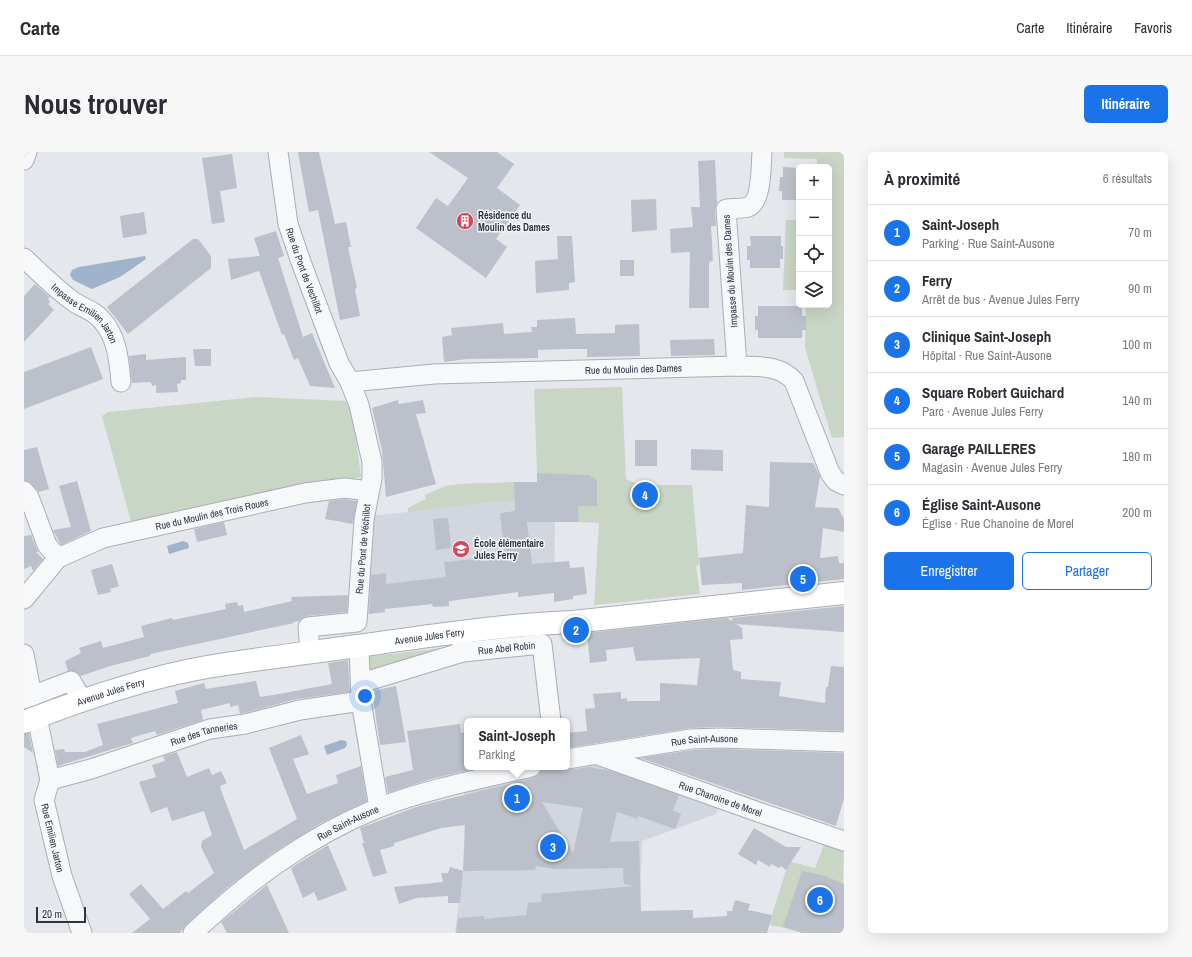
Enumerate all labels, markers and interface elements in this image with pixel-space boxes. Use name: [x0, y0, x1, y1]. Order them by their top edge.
text: Carte: [20, 15, 60, 41]
text: Carte: [1016, 19, 1044, 37]
text: Itinéraire: [1066, 19, 1112, 37]
text: Favoris: [1134, 19, 1172, 37]
text: Nous trouver: [24, 85, 167, 123]
button: Itinéraire: [1084, 85, 1168, 123]
map controls: [796, 164, 832, 308]
button: +: [796, 164, 832, 200]
text: À proximité: [884, 167, 960, 190]
text: 6 résultats: [1103, 170, 1152, 187]
button: −: [796, 200, 832, 236]
place label: Résidence du Moulin des Dames: [478, 209, 550, 234]
building icon: Résidence du Moulin des Dames: [455, 211, 475, 231]
street label: Impasse du Moulin des Dames: [720, 214, 740, 328]
text: Saint-Joseph: [922, 214, 999, 235]
text: 1: [894, 224, 900, 241]
text: 70 m: [1128, 224, 1152, 241]
street label: Rue du Pont de Vechillot: [283, 226, 326, 316]
text: Parking · Rue Saint-Ausone: [922, 235, 1055, 252]
button: locate: [796, 236, 832, 272]
text: Ferry: [922, 270, 952, 291]
button: layers: [796, 272, 832, 308]
street label: Impasse Emilien Jarton: [49, 280, 121, 345]
text: 2: [894, 280, 900, 297]
text: 90 m: [1128, 280, 1152, 297]
text: Arrêt de bus · Avenue Jules Ferry: [922, 291, 1080, 308]
text: Clinique Saint-Joseph: [922, 326, 1051, 347]
text: 3: [894, 336, 900, 353]
text: 100 m: [1122, 336, 1152, 353]
text: Hôpital · Rue Saint-Ausone: [922, 347, 1052, 364]
street label: Rue du Moulin des Dames: [585, 361, 682, 377]
text: Square Robert Guichard: [922, 382, 1064, 403]
text: 4: [894, 392, 900, 409]
text: 140 m: [1122, 392, 1152, 409]
text: Parc · Avenue Jules Ferry: [922, 403, 1043, 420]
text: Garage PAILLERES: [922, 438, 1036, 459]
text: 5: [894, 448, 900, 465]
text: 180 m: [1122, 448, 1152, 465]
text: Magasin · Avenue Jules Ferry: [922, 459, 1062, 476]
pin: 4: [632, 480, 658, 510]
text: Église Saint-Ausone: [922, 494, 1041, 515]
street label: Rue du Moulin des Trois Roues: [154, 495, 270, 533]
street label: Rue du Pont de Véchillot: [353, 503, 373, 595]
text: 6: [894, 504, 900, 521]
text: 200 m: [1122, 504, 1152, 521]
text: Église · Rue Chanoine de Morel: [922, 515, 1074, 532]
place label: École élémentaire Jules Ferry: [474, 537, 544, 562]
school or university icon: École élémentaire Jules Ferry: [451, 539, 471, 559]
button: Enregistrer: [884, 552, 1014, 590]
button: Partager: [1022, 552, 1152, 590]
pin: 5: [790, 564, 816, 594]
pin: 2: [563, 615, 589, 645]
street label: Avenue Jules Ferry: [393, 625, 466, 647]
street label: Rue Abel Robin: [477, 638, 536, 657]
street label: Avenue Jules Ferry: [74, 675, 147, 709]
your location: [355, 686, 375, 706]
popup: [464, 718, 570, 770]
street label: Rue des Tanneries: [169, 719, 238, 748]
text: Saint-Joseph: [478, 725, 556, 746]
street label: Rue Saint-Ausone: [670, 731, 739, 749]
text: Parking: [478, 746, 515, 763]
street label: Rue Chanoine de Morel: [677, 778, 764, 819]
pin: 1: [504, 783, 530, 813]
street label: Rue Emilien Jarton: [39, 802, 67, 873]
street label: Rue Saint-Ausone: [315, 802, 381, 843]
pin: 3: [540, 832, 566, 862]
pin: 6: [807, 885, 833, 915]
scale bar: [36, 905, 86, 924]
text: 20 m: [42, 907, 62, 921]

